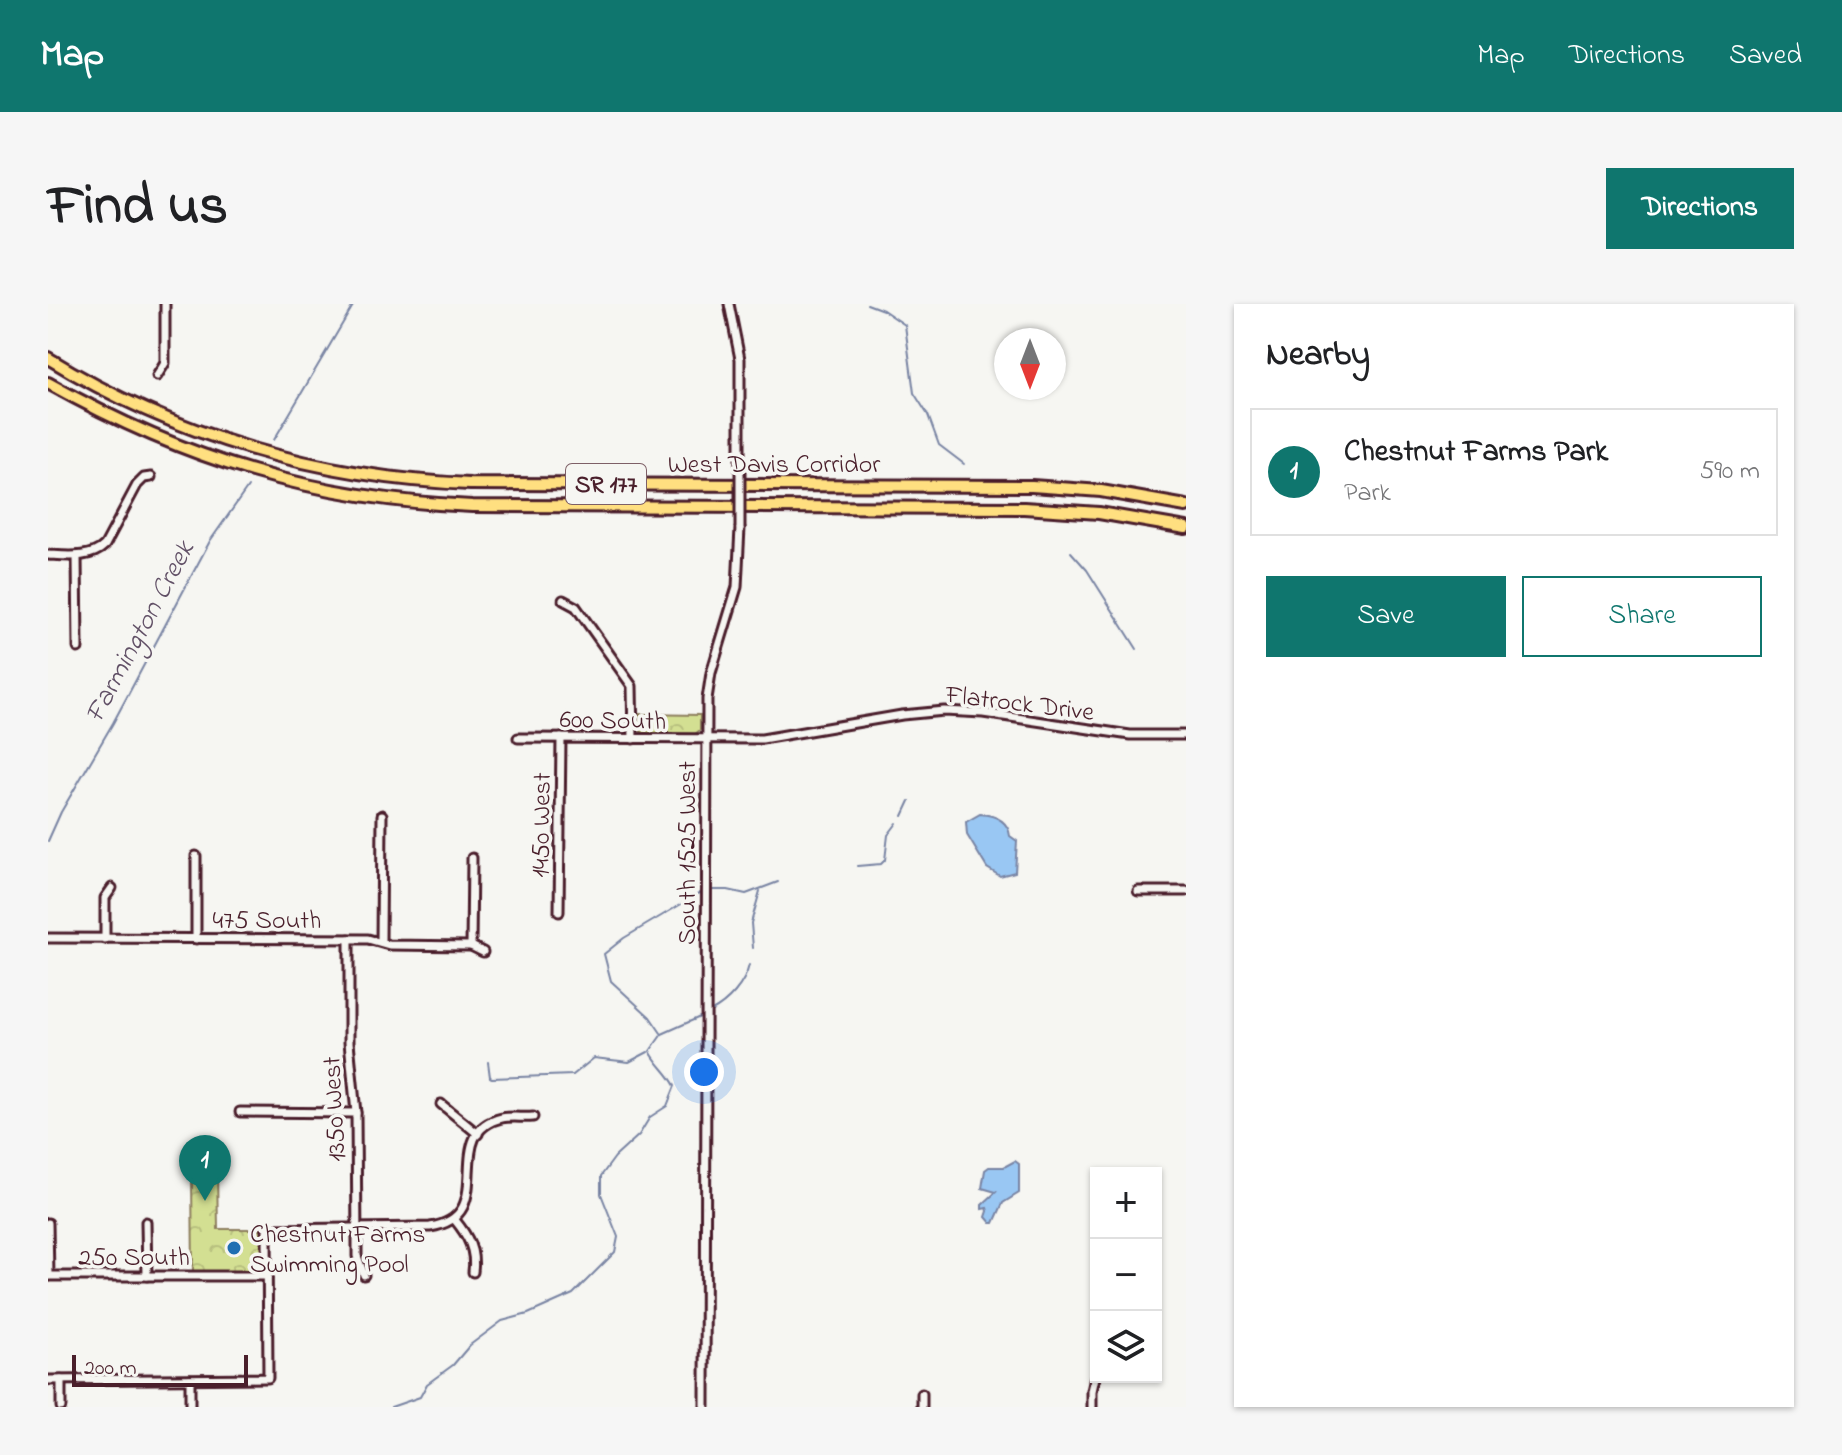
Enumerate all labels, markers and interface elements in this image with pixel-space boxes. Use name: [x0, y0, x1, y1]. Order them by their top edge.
text: Map: [40, 28, 104, 84]
text: Map: [1477, 36, 1525, 77]
text: Directions: [1569, 36, 1685, 77]
text: Saved: [1729, 36, 1802, 77]
text: Find us: [48, 168, 228, 249]
button: Directions: [1606, 168, 1794, 249]
north arrow: [994, 328, 1066, 400]
text: Nearby: [1266, 331, 1370, 381]
text: Chestnut Farms Park: [1344, 431, 1608, 475]
street label: West Davis Corridor: [668, 447, 881, 485]
text: 1: [1290, 453, 1298, 491]
text: 590 m: [1699, 453, 1760, 491]
road number: SR 177: [566, 464, 646, 504]
text: Park: [1344, 475, 1391, 513]
water label: Farmington Creek: [76, 533, 207, 731]
button: Save: [1266, 576, 1506, 657]
button: Share: [1522, 576, 1762, 657]
street label: Flatrock Drive: [942, 677, 1096, 733]
street label: 600 South: [559, 702, 667, 742]
street label: South 1525 West: [670, 761, 708, 945]
street label: 1450 West: [523, 772, 563, 878]
street label: 475 South: [213, 903, 321, 941]
your location: [684, 1052, 724, 1092]
street label: 1350 West: [314, 1055, 358, 1162]
pin: 1: [179, 1135, 231, 1201]
map controls: [1090, 1167, 1162, 1383]
button: +: [1090, 1167, 1162, 1239]
place label: Chestnut Farms Swimming Pool: [250, 1217, 425, 1285]
marker: Chestnut Farms Swimming Pool: [225, 1239, 243, 1257]
button: −: [1090, 1239, 1162, 1311]
street label: 250 South: [78, 1240, 190, 1278]
button: layers: [1090, 1311, 1162, 1383]
scale bar: [72, 1351, 248, 1387]
text: 200 m: [84, 1353, 137, 1385]

